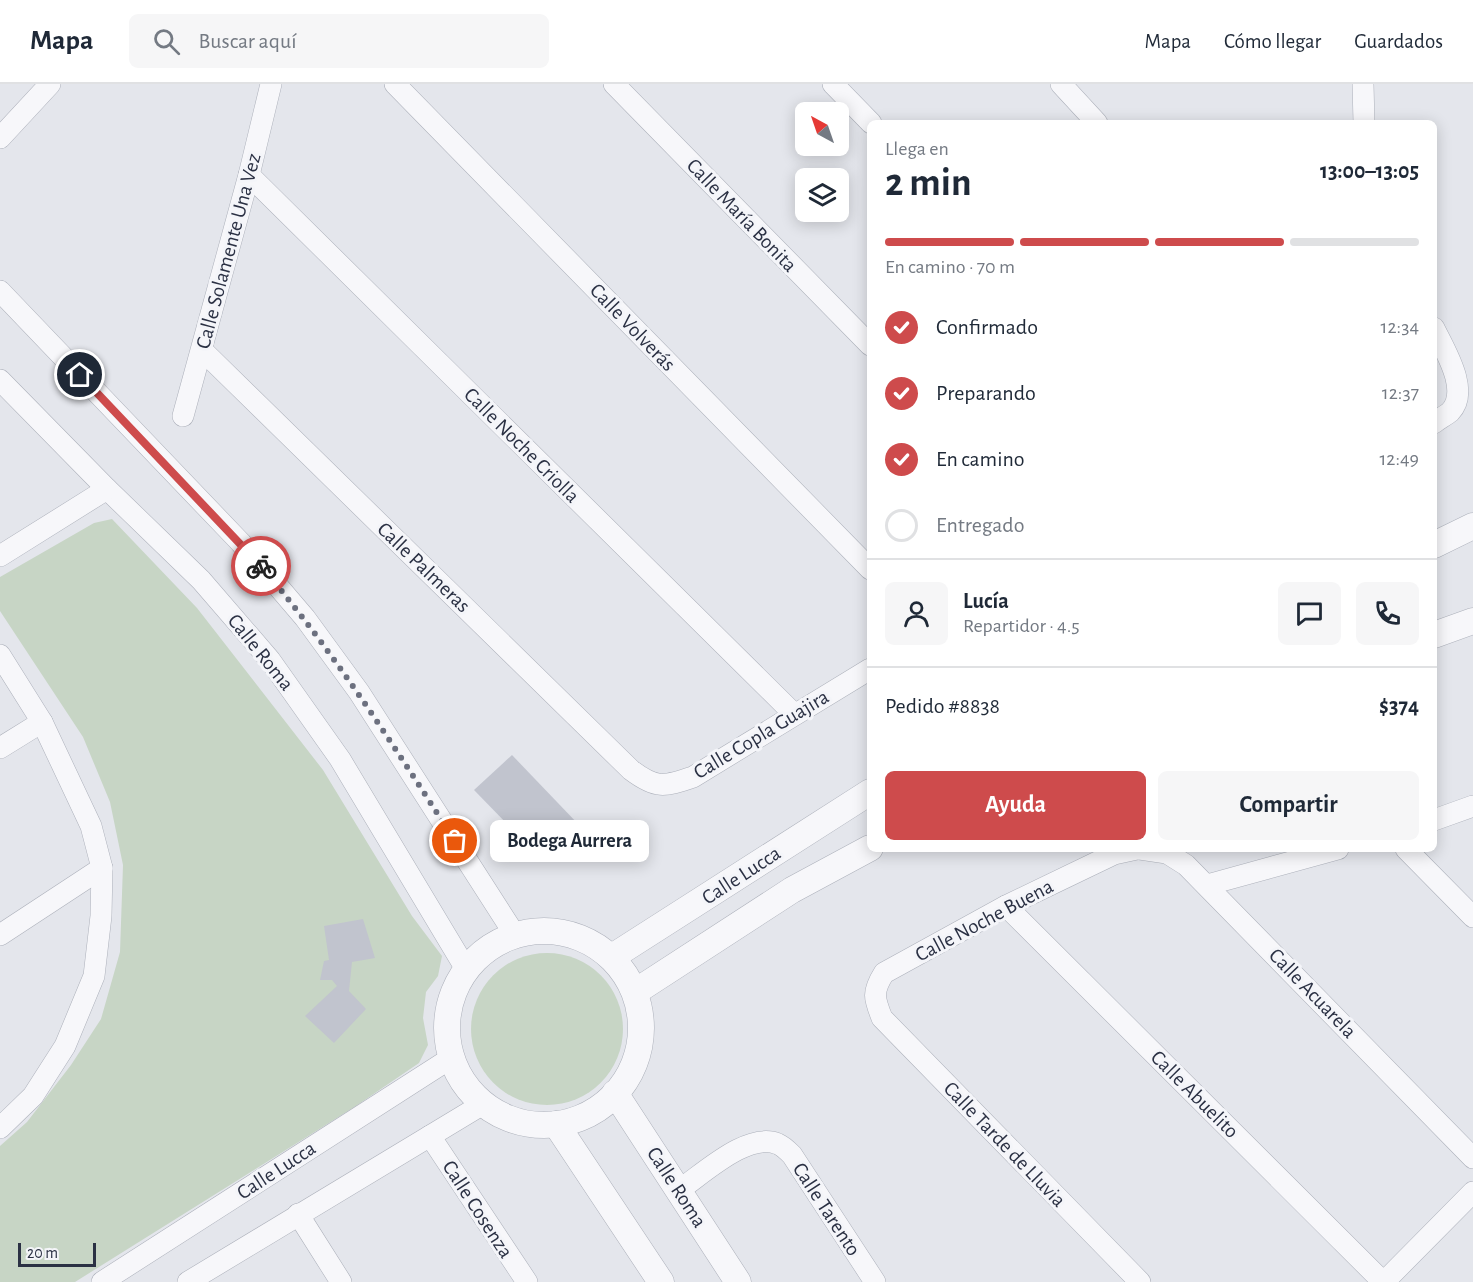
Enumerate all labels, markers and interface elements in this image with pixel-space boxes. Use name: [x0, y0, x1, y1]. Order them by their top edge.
search box: [129, 14, 549, 68]
icon: search: [150, 25, 183, 58]
text: Mapa: [30, 27, 93, 55]
text: Buscar aquí: [198, 30, 297, 52]
text: Mapa: [1145, 31, 1191, 52]
text: Cómo llegar: [1224, 31, 1321, 52]
text: Guardados: [1354, 31, 1443, 52]
north arrow: [795, 102, 849, 156]
map controls: [795, 102, 849, 222]
text: Llega en: [885, 139, 949, 159]
street label: Calle Solamente Una Vez: [192, 151, 265, 351]
street label: Calle María Bonita: [683, 155, 801, 276]
text: 13:00–13:05: [1320, 160, 1419, 182]
text: 2 min: [885, 164, 972, 203]
button: layers: [795, 168, 849, 222]
text: En camino · 70 m: [885, 257, 1015, 277]
street label: Calle Volverás: [586, 279, 679, 375]
icon: check: [885, 311, 918, 344]
text: Confirmado: [936, 316, 1038, 338]
text: 12:34: [1381, 317, 1419, 337]
pin: [54, 349, 105, 400]
icon: home: [63, 358, 96, 391]
icon: check: [885, 377, 918, 410]
text: Preparando: [936, 382, 1036, 404]
text: 12:37: [1382, 383, 1419, 403]
street label: Calle Noche Criolla: [460, 384, 583, 507]
icon: check: [885, 443, 918, 476]
text: En camino: [936, 448, 1025, 470]
text: 12:49: [1379, 449, 1419, 469]
text: Entregado: [936, 514, 1025, 536]
street label: Calle Palmeras: [373, 518, 474, 617]
courier: [231, 536, 291, 596]
icon: bike: [245, 550, 278, 583]
button: person: [885, 582, 948, 645]
button: chat: [1278, 582, 1341, 645]
button: phone: [1356, 582, 1419, 645]
text: Lucía: [963, 590, 1009, 612]
street label: Calle Roma: [224, 610, 298, 695]
text: Repartidor · 4.5: [963, 616, 1080, 636]
street label: Calle Copla Guajira: [690, 686, 833, 783]
text: Pedido #8838: [885, 695, 1000, 717]
text: $374: [1379, 695, 1419, 717]
button: Ayuda: [885, 771, 1146, 840]
button: Compartir: [1158, 771, 1419, 840]
pin: [429, 815, 480, 866]
callout: Bodega Aurrera: [491, 820, 650, 862]
icon: bag: [438, 824, 471, 857]
text: Bodega Aurrera: [507, 831, 632, 851]
street label: Calle Lucca: [698, 842, 785, 909]
street label: Calle Noche Buena: [912, 875, 1057, 966]
street label: Calle Acuarela: [1265, 945, 1361, 1042]
street label: Calle Abuelito: [1147, 1046, 1243, 1142]
street label: Calle Tarde de Lluvia: [940, 1078, 1070, 1211]
street label: Calle Lucca: [233, 1137, 320, 1204]
street label: Calle Roma: [643, 1143, 711, 1232]
street label: Calle Cosenza: [438, 1157, 517, 1262]
street label: Calle Tarento: [789, 1159, 864, 1260]
scale bar: [18, 1240, 96, 1268]
text: 20 m: [27, 1245, 58, 1261]

